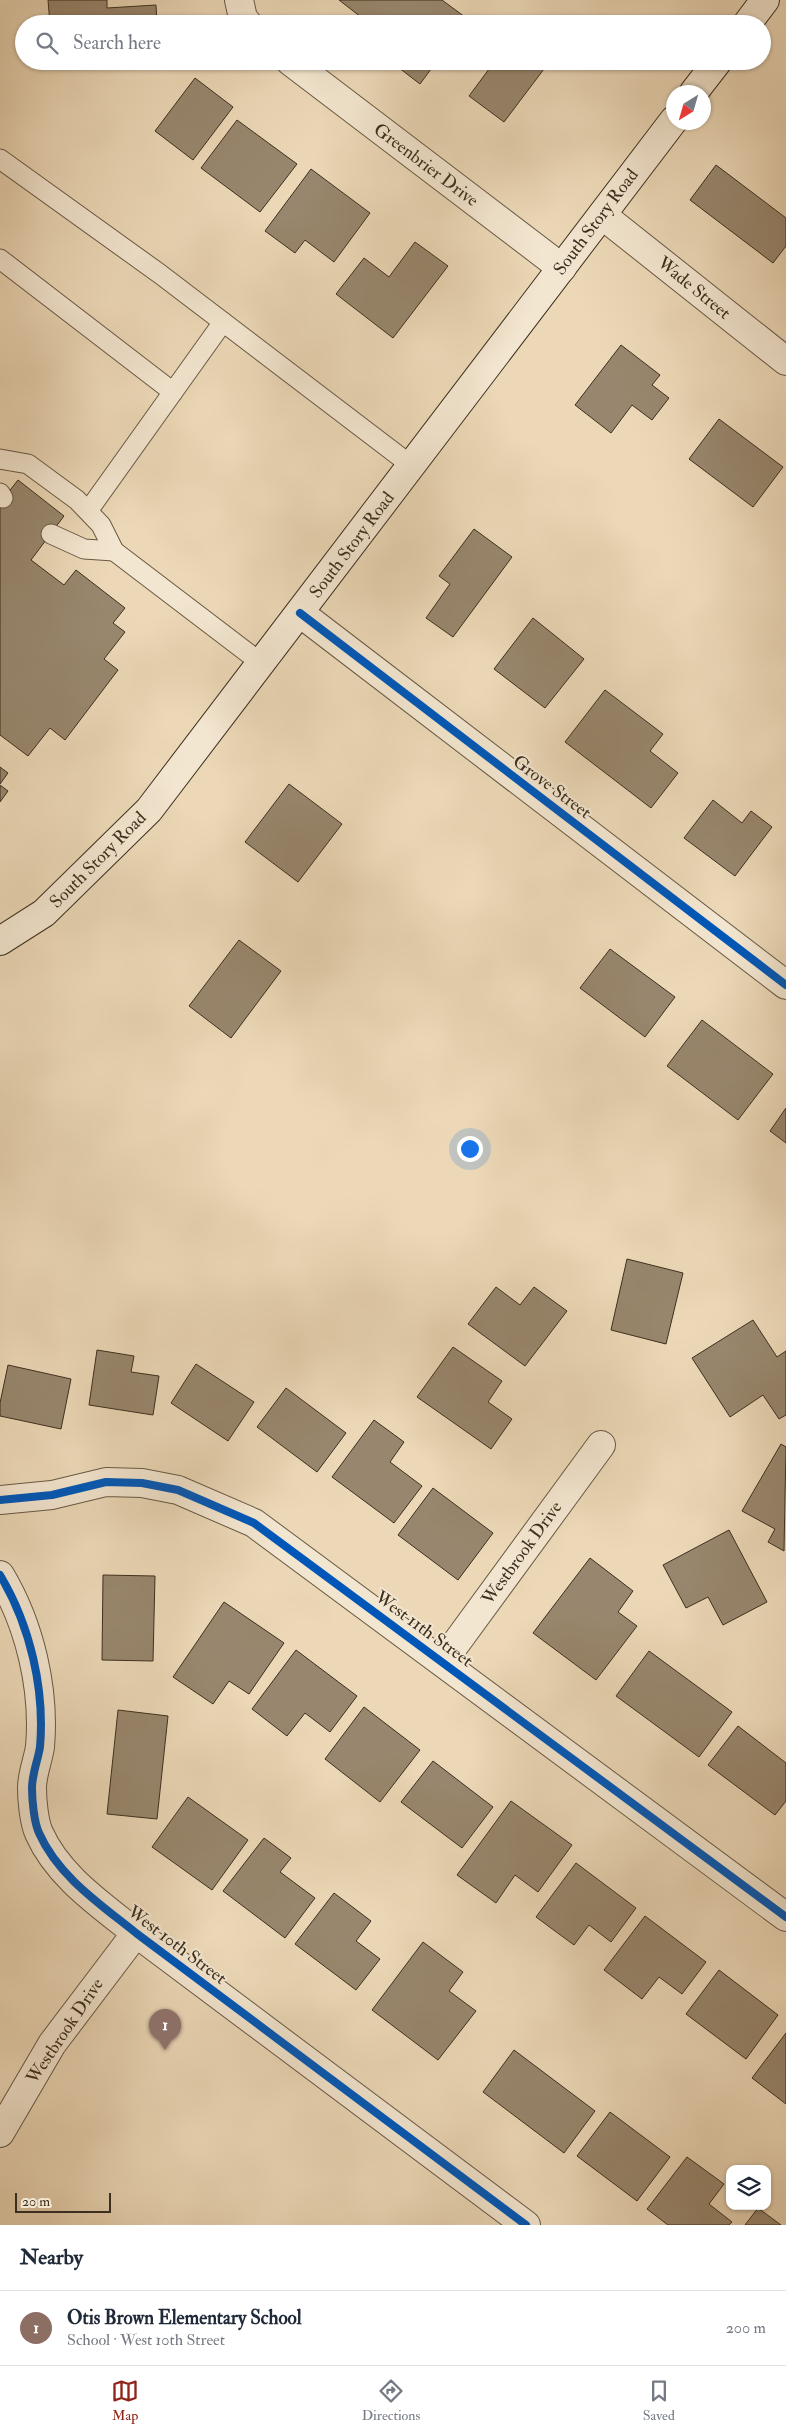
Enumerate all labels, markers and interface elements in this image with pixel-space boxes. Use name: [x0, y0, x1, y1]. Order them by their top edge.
search box: [15, 15, 771, 70]
icon: search: [33, 29, 61, 57]
text: Search here: [73, 31, 161, 55]
north arrow: [666, 85, 711, 130]
street label: Greenbrier Drive: [369, 118, 483, 212]
street label: South Story Road: [548, 164, 644, 280]
street label: Wade Street: [652, 251, 735, 325]
street label: South Story Road: [304, 487, 400, 603]
street label: Grove Street: [508, 750, 596, 824]
street label: South Story Road: [45, 807, 151, 913]
your location: [457, 1136, 483, 1162]
street label: Westbrook Drive: [476, 1496, 568, 1610]
street label: West 11th Street: [370, 1585, 478, 1672]
street label: West 10th Street: [122, 1900, 231, 1990]
street label: Westbrook Drive: [21, 1973, 109, 2089]
pin: 1: [149, 2009, 181, 2050]
map controls: [726, 2165, 771, 2210]
button: layers: [726, 2165, 771, 2210]
scale bar: [15, 2190, 111, 2213]
text: 20 m: [22, 2193, 50, 2210]
text: Nearby: [20, 2244, 83, 2271]
text: Otis Brown Elementary School: [67, 2306, 302, 2330]
text: 1: [33, 2318, 39, 2338]
text: 200 m: [726, 2318, 766, 2338]
text: School · West 10th Street: [67, 2330, 225, 2350]
tab: Map: [111, 2377, 139, 2424]
tab: Directions: [362, 2377, 420, 2424]
tab: Saved: [643, 2377, 675, 2424]

